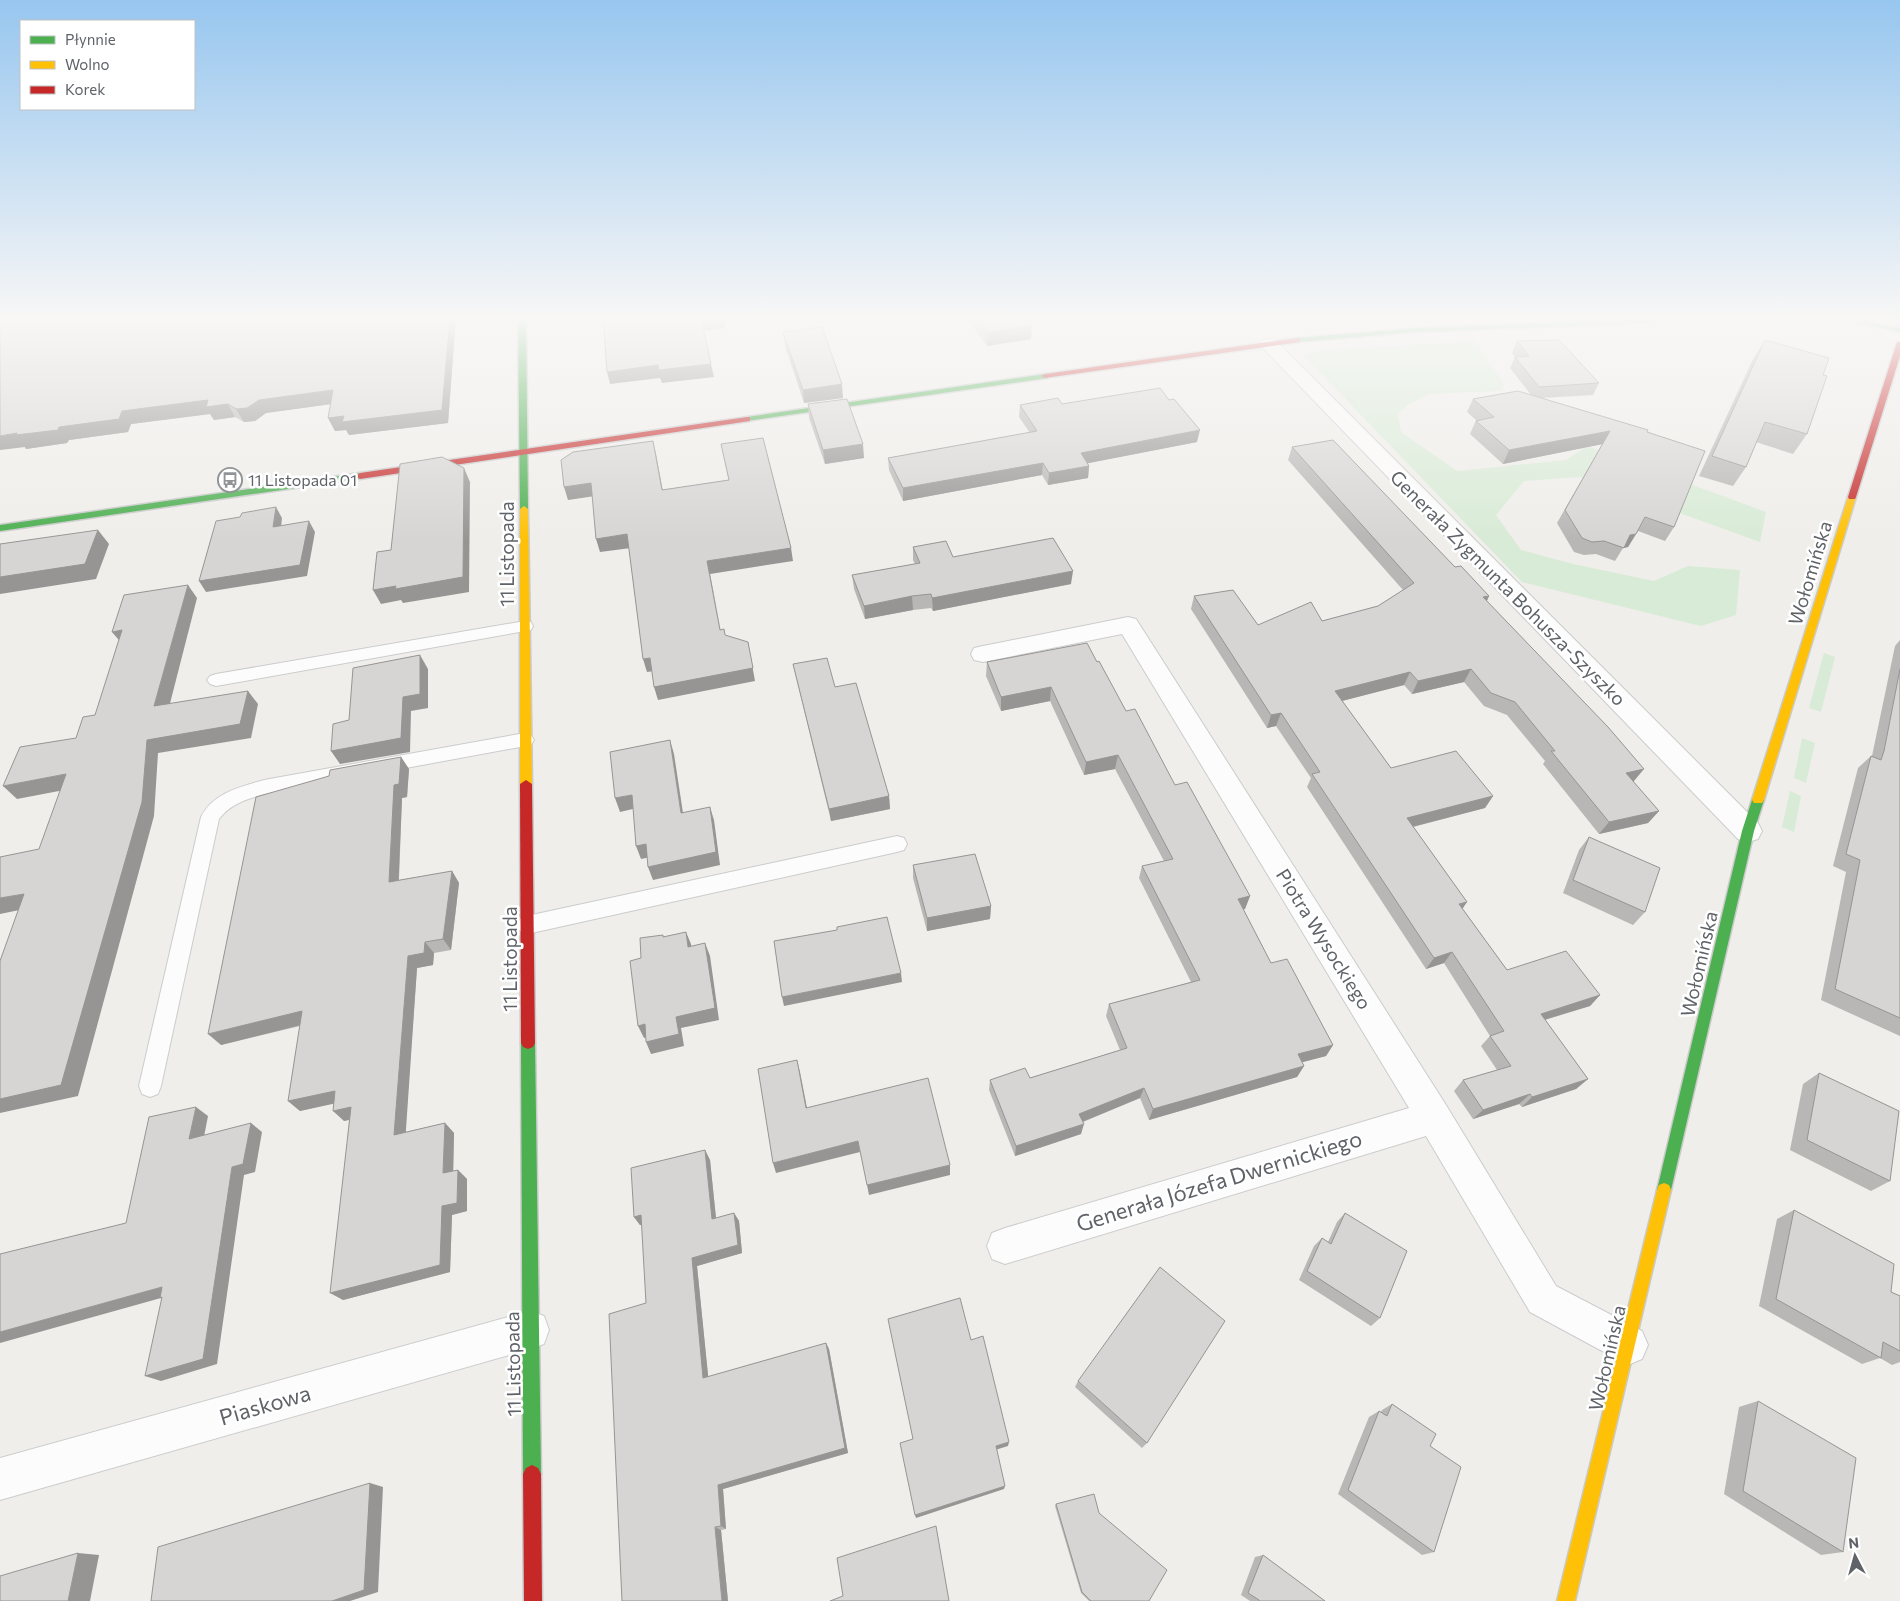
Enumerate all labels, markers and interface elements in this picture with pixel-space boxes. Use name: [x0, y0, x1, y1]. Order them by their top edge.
legend: [20, 20, 195, 110]
text: Płynnie: [65, 30, 116, 48]
text: Wolno: [65, 55, 110, 73]
text: Korek: [65, 80, 105, 98]
street label: Generała Zygmunta Bohusza-Szyszko: [1386, 465, 1631, 710]
bus stop icon: 11 Listopada 01: [217, 467, 243, 493]
place label: 11 Listopada 01: [248, 470, 357, 489]
street label: 11 Listopada: [495, 501, 518, 607]
street label: Wołomińska: [1783, 518, 1836, 628]
street label: Piotra Wysockiego: [1272, 864, 1377, 1013]
street label: 11 Listopada: [498, 906, 521, 1012]
street label: Wołomińska: [1675, 909, 1722, 1019]
street label: Generała Józefa Dwernickiego: [1073, 1124, 1365, 1237]
street label: Wołomińska: [1583, 1303, 1630, 1413]
street label: 11 Listopada: [500, 1311, 525, 1417]
street label: Piaskowa: [216, 1379, 314, 1430]
north arrow: [1830, 1531, 1880, 1581]
text: N: [1847, 1534, 1860, 1552]

